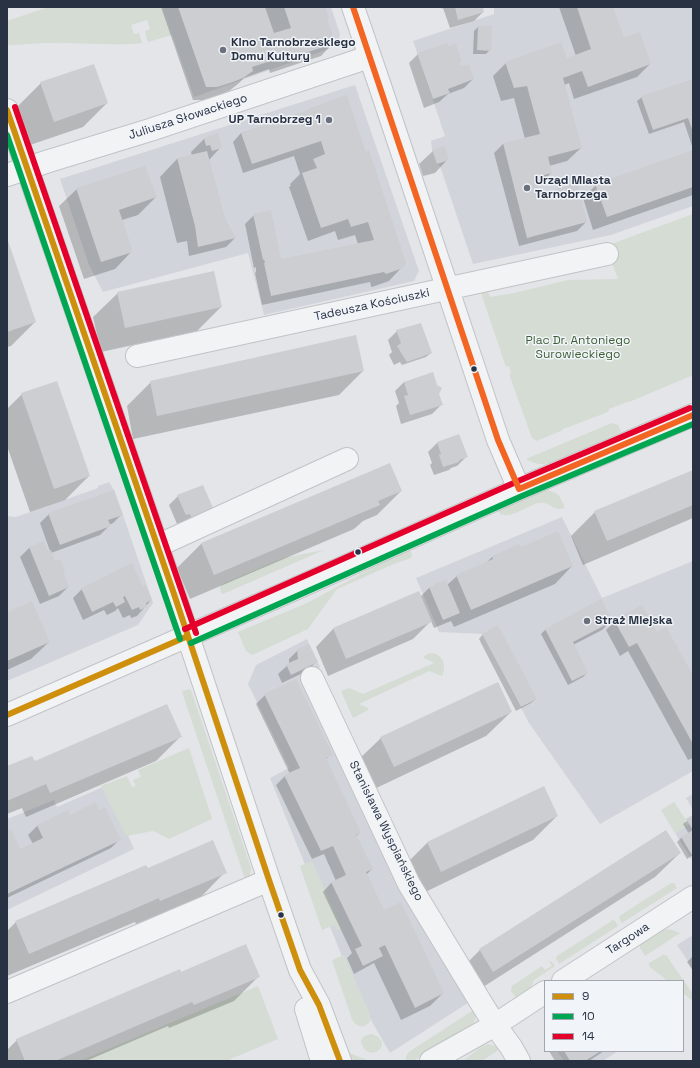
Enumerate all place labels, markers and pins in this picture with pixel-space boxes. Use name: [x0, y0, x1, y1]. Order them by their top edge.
place label: Kino Tarnobrzeskiego Domu Kultury: [231, 36, 356, 64]
marker: Kino Tarnobrzeskiego Domu Kultury: [218, 45, 228, 55]
place label: UP Tarnobrzeg 1: [229, 113, 321, 127]
marker: UP Tarnobrzeg 1: [324, 115, 334, 125]
place label: Urząd Miasta Tarnobrzega: [535, 174, 611, 202]
marker: Urząd Miasta Tarnobrzega: [522, 183, 532, 193]
unlabelled marker: [469, 364, 479, 374]
unlabelled marker: [353, 547, 363, 557]
place label: Straż Miejska: [595, 614, 672, 628]
marker: Straż Miejska: [582, 616, 592, 626]
unlabelled marker: [276, 910, 286, 920]

